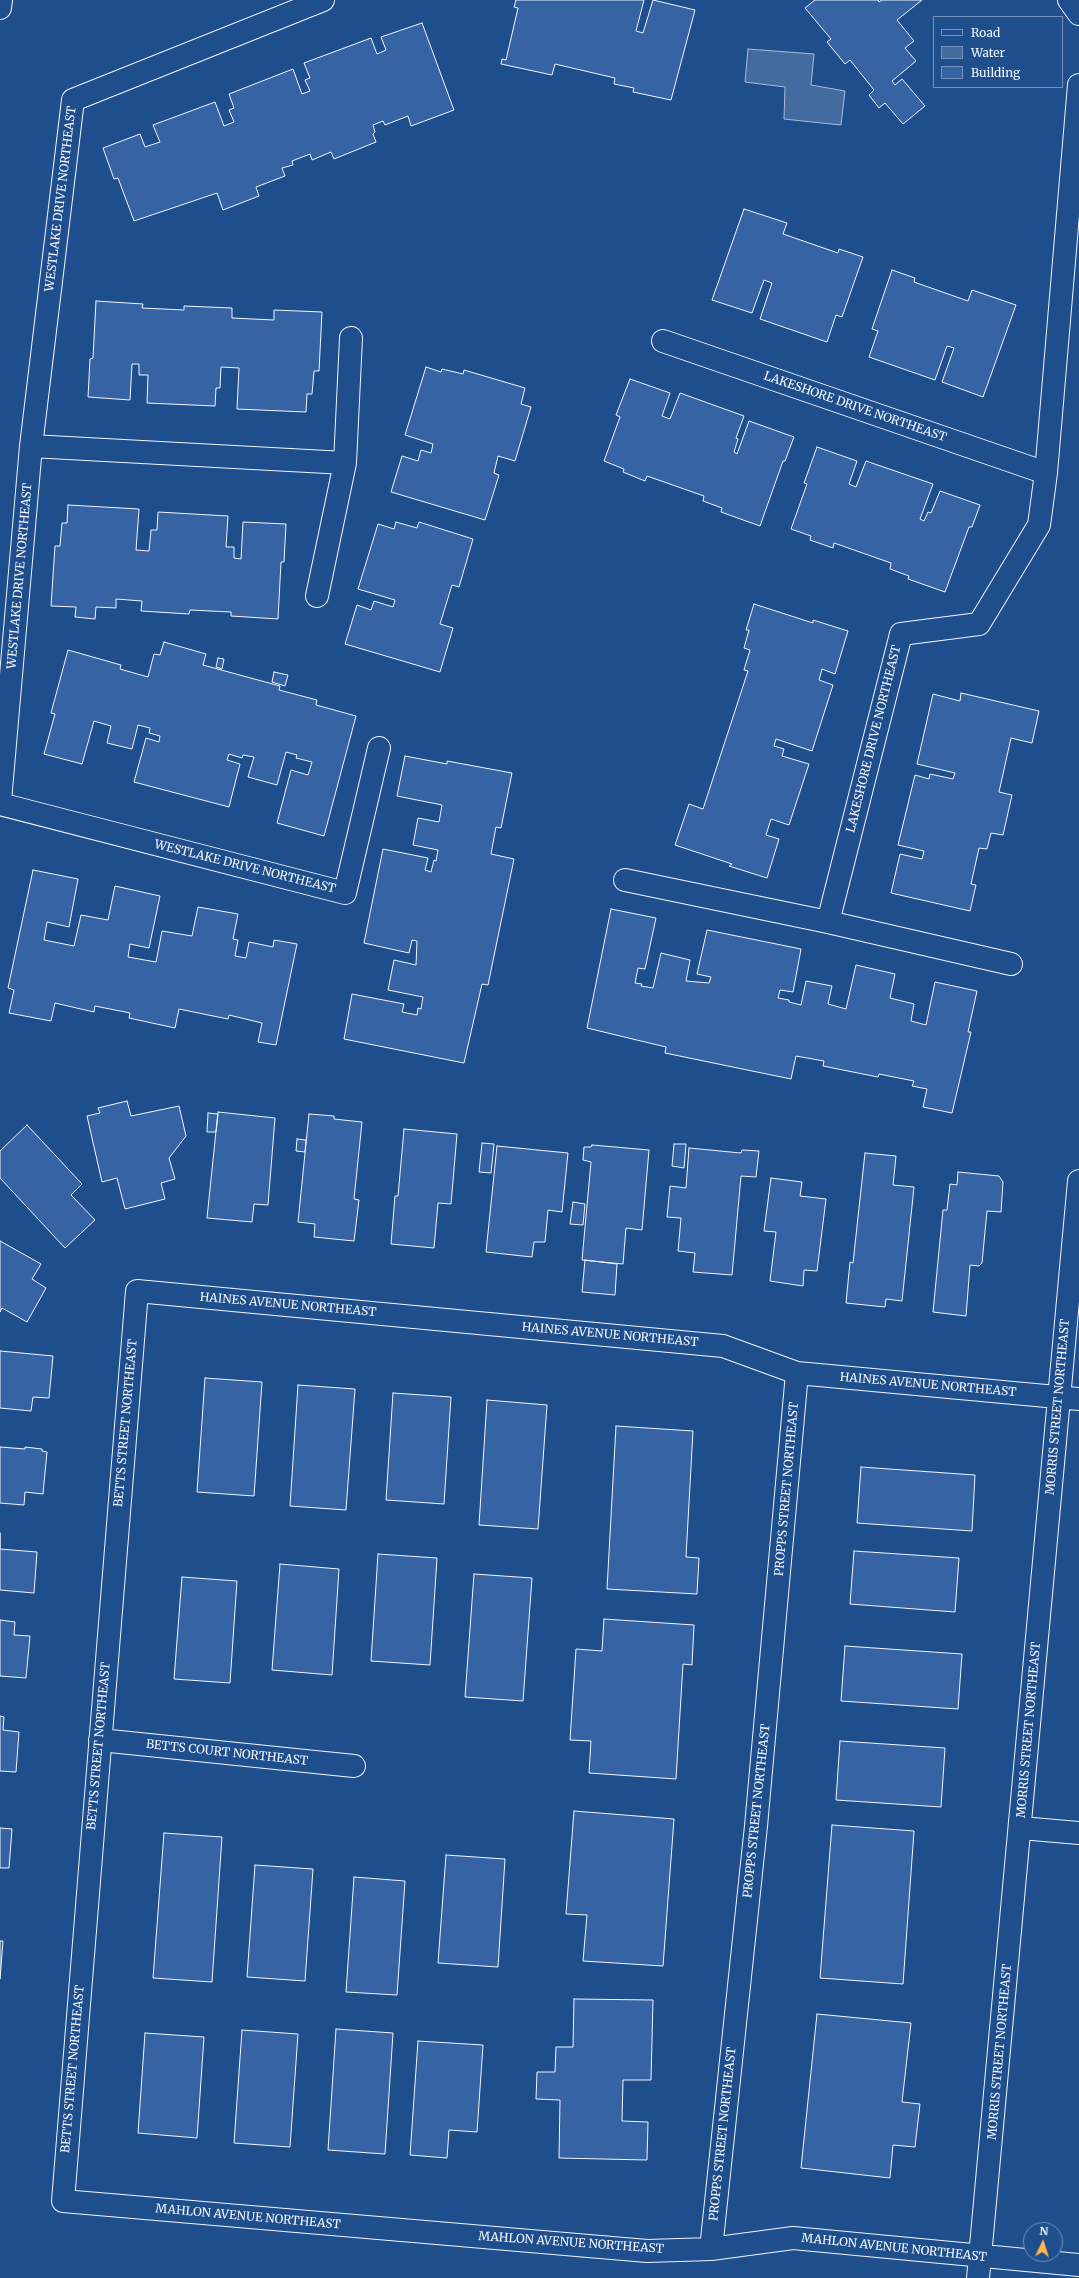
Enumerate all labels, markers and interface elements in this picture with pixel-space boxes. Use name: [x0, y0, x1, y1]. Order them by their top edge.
legend: [933, 16, 1063, 88]
text: Road: [971, 25, 1000, 40]
text: Water: [971, 45, 1005, 60]
text: Building: [971, 65, 1020, 80]
street label: WESTLAKE DRIVE NORTHEAST: [42, 106, 80, 292]
street label: LAKESHORE DRIVE NORTHEAST: [762, 369, 948, 445]
street label: WESTLAKE DRIVE NORTHEAST: [5, 482, 35, 670]
street label: LAKESHORE DRIVE NORTHEAST: [844, 644, 904, 834]
street label: WESTLAKE DRIVE NORTHEAST: [153, 837, 337, 897]
street label: HAINES AVENUE NORTHEAST: [199, 1290, 377, 1320]
street label: MORRIS STREET NORTHEAST: [1043, 1318, 1073, 1496]
street label: HAINES AVENUE NORTHEAST: [521, 1320, 699, 1350]
street label: BETTS STREET NORTHEAST: [111, 1339, 141, 1507]
street label: HAINES AVENUE NORTHEAST: [839, 1370, 1017, 1400]
street label: PROPPS STREET NORTHEAST: [772, 1401, 802, 1577]
street label: MORRIS STREET NORTHEAST: [1014, 1641, 1044, 1819]
street label: BETTS STREET NORTHEAST: [84, 1662, 114, 1830]
street label: PROPPS STREET NORTHEAST: [741, 1723, 773, 1899]
street label: BETTS COURT NORTHEAST: [145, 1737, 309, 1769]
street label: MORRIS STREET NORTHEAST: [985, 1963, 1015, 2141]
street label: BETTS STREET NORTHEAST: [58, 1985, 88, 2153]
street label: PROPPS STREET NORTHEAST: [707, 2046, 739, 2222]
street label: MAHLON AVENUE NORTHEAST: [155, 2202, 341, 2232]
north arrow: [1023, 2222, 1063, 2262]
text: N: [1039, 2224, 1049, 2238]
street label: MAHLON AVENUE NORTHEAST: [478, 2229, 664, 2257]
street label: MAHLON AVENUE NORTHEAST: [801, 2231, 987, 2265]

